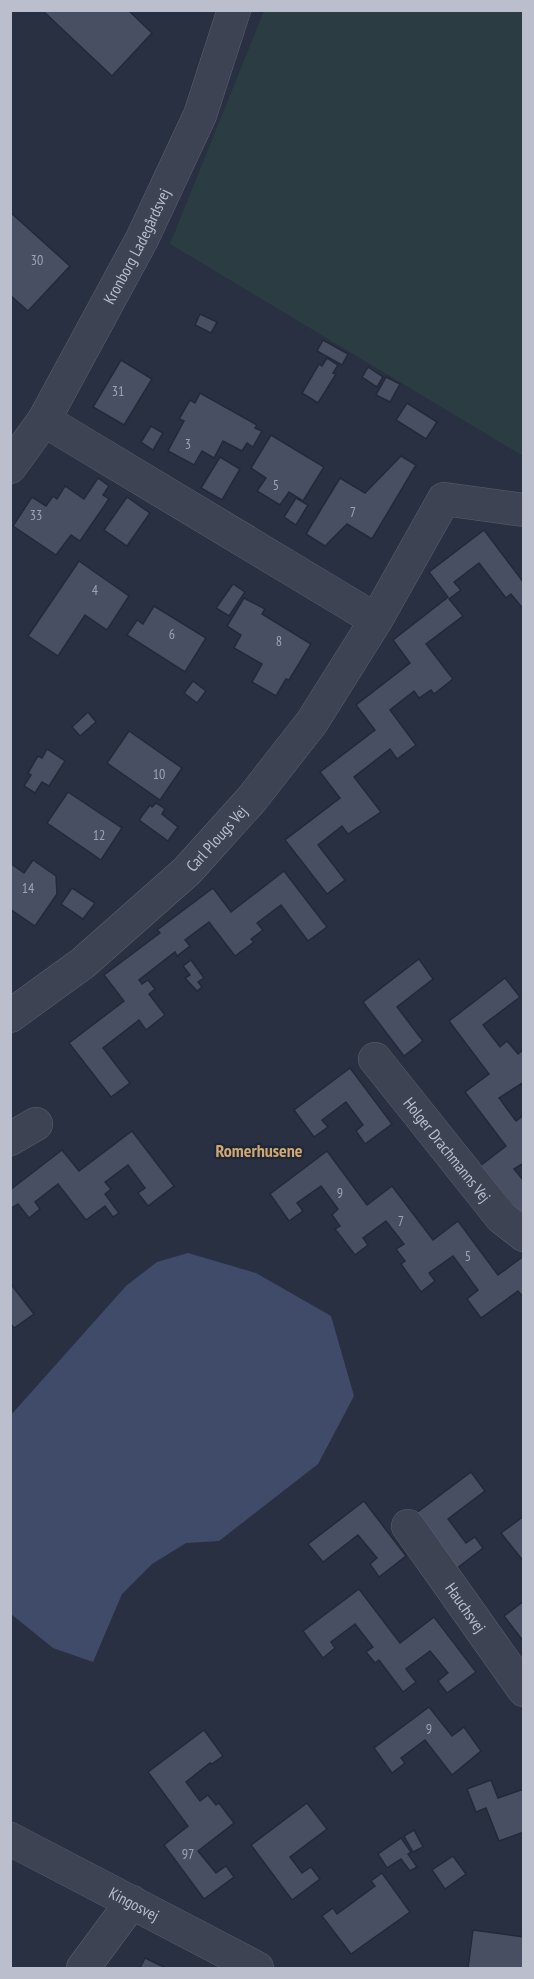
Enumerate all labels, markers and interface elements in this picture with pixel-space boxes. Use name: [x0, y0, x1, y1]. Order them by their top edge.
street label: Kronborg Ladegårdsvej: [99, 185, 174, 307]
house number: 30: [31, 251, 43, 269]
house number: 31: [112, 382, 124, 400]
house number: 3: [185, 435, 191, 453]
house number: 5: [273, 476, 279, 494]
house number: 7: [350, 503, 356, 521]
house number: 33: [30, 506, 42, 524]
house number: 4: [92, 581, 99, 599]
house number: 6: [169, 625, 175, 643]
house number: 8: [276, 632, 282, 650]
house number: 10: [153, 765, 165, 783]
street label: Carl Plougs Vej: [182, 801, 251, 875]
house number: 12: [93, 826, 105, 844]
house number: 14: [22, 879, 35, 897]
street label: Holger Drachmanns Vej: [399, 1093, 495, 1206]
district label: Romerhusene: [215, 1139, 303, 1162]
house number: 9: [337, 1184, 343, 1202]
house number: 7: [398, 1212, 404, 1230]
house number: 5: [465, 1247, 471, 1265]
street label: Hauchsvej: [441, 1579, 490, 1636]
house number: 9: [426, 1720, 432, 1738]
house number: 97: [182, 1845, 194, 1863]
street label: Kingosvej: [106, 1882, 163, 1925]

